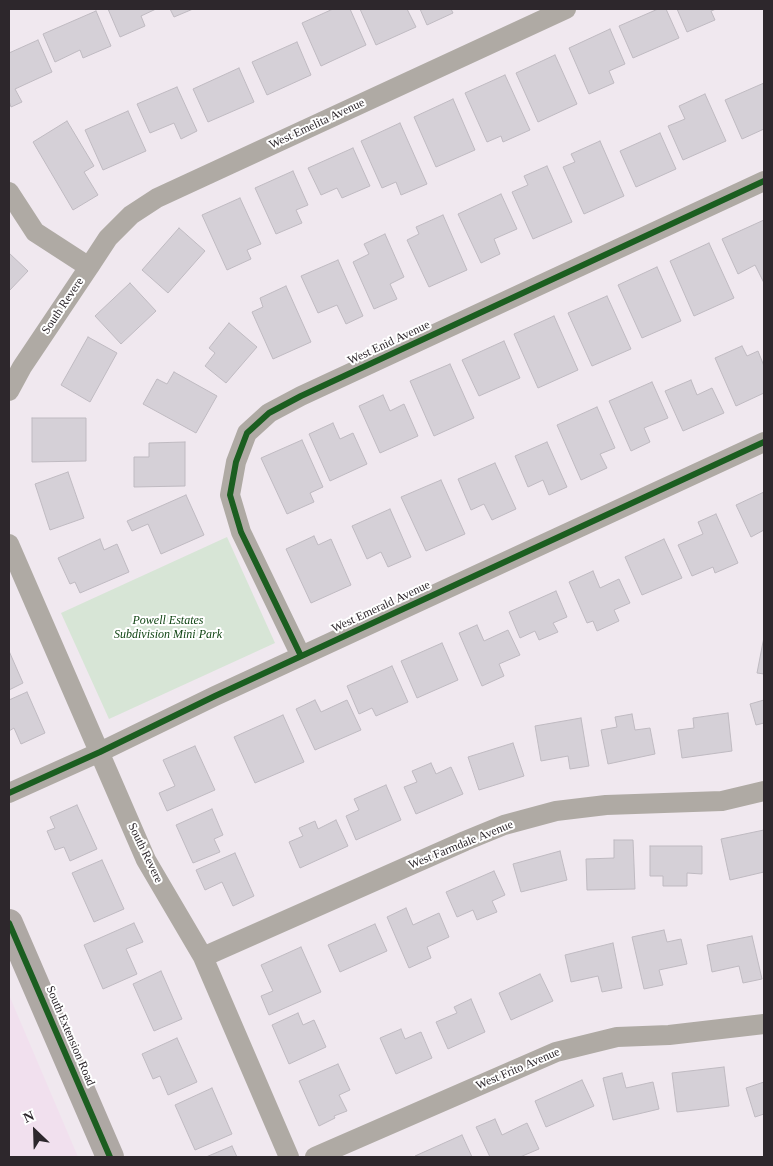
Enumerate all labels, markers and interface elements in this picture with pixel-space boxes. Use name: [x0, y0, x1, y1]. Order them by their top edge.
street label: West Emelita Avenue: [267, 96, 367, 152]
street label: South Revere: [39, 275, 87, 337]
street label: West Enid Avenue: [346, 318, 432, 368]
street label: West Emerald Avenue: [330, 578, 432, 636]
park label: Powell Estates Subdivision Mini Park: [114, 614, 222, 642]
street label: West Farmdale Avenue: [407, 817, 515, 873]
street label: South Revere: [124, 821, 166, 885]
street label: South Extension Road: [42, 984, 98, 1088]
street label: West Frito Avenue: [474, 1045, 562, 1093]
north arrow: [10, 1106, 60, 1156]
text: N: [21, 1108, 36, 1126]

